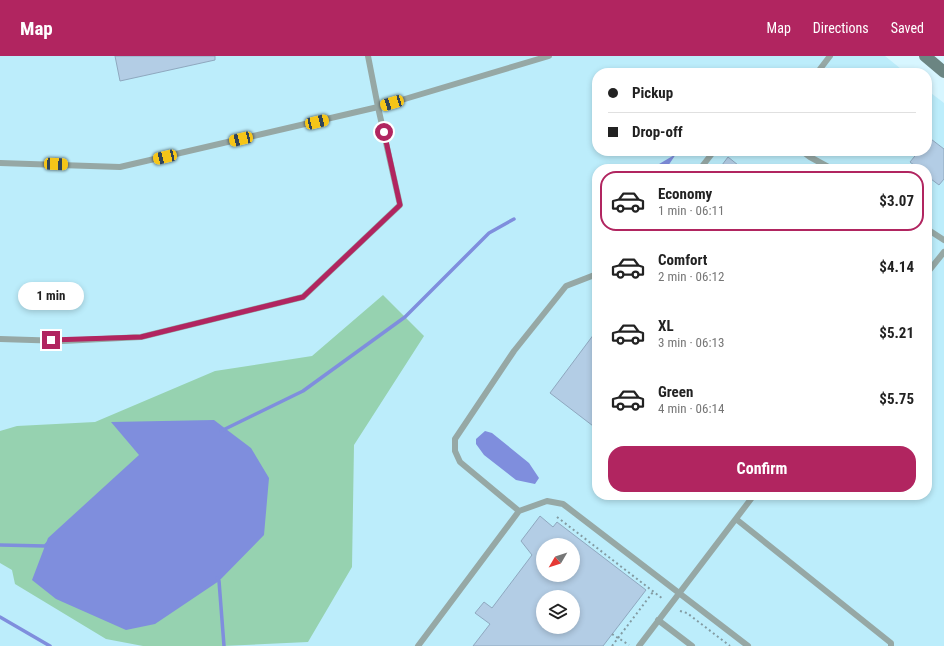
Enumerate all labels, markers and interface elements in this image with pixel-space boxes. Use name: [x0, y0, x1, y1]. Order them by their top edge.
text: Map: [20, 17, 53, 40]
text: Map: [767, 20, 791, 36]
text: Directions: [813, 20, 869, 36]
text: Saved: [891, 20, 924, 36]
text: Pickup: [632, 84, 673, 102]
car: [379, 94, 405, 112]
car: [304, 113, 330, 131]
route start: [375, 123, 393, 141]
text: Drop-off: [632, 123, 683, 141]
car: [228, 130, 254, 148]
car: [152, 148, 178, 166]
car: [44, 158, 68, 170]
icon: car: [610, 183, 646, 219]
text: Economy: [658, 185, 712, 203]
text: $3.07: [879, 192, 914, 210]
text: 1 min · 06:11: [658, 203, 724, 218]
icon: car: [610, 249, 646, 285]
text: Comfort: [658, 251, 707, 269]
text: $4.14: [879, 258, 914, 276]
text: 2 min · 06:12: [658, 269, 724, 284]
callout: 1 min: [18, 282, 84, 310]
text: 1 min: [37, 288, 65, 303]
icon: car: [610, 315, 646, 351]
text: XL: [658, 317, 674, 335]
text: $5.21: [879, 324, 914, 342]
route end: [42, 331, 60, 349]
text: 3 min · 06:13: [658, 335, 724, 350]
icon: car: [610, 381, 646, 417]
text: Green: [658, 383, 693, 401]
text: $5.75: [879, 390, 914, 408]
text: 4 min · 06:14: [658, 401, 724, 416]
button: Confirm: [608, 446, 916, 492]
north arrow: [536, 538, 580, 582]
map controls: [536, 538, 580, 634]
button: layers: [536, 590, 580, 634]

